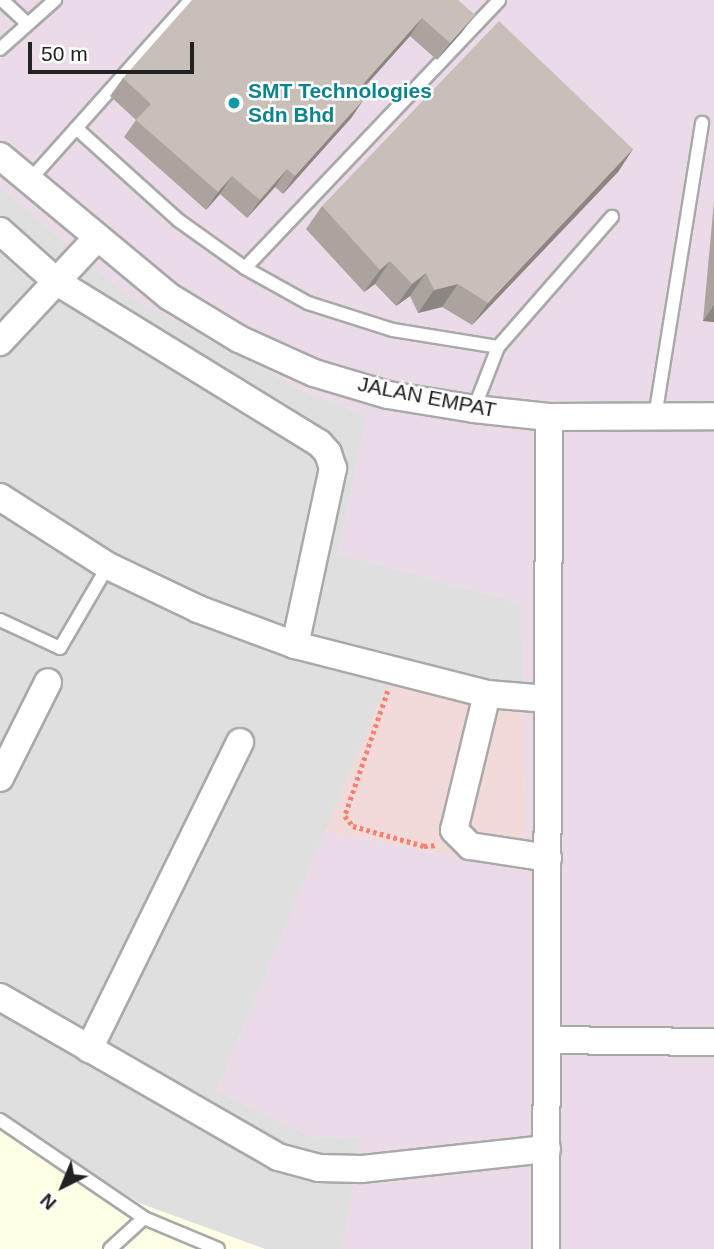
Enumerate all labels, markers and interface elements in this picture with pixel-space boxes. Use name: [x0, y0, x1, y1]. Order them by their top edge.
scale bar: [32, 28, 198, 72]
text: 50 m: [41, 42, 88, 65]
place label: SMT Technologies Sdn Bhd: [248, 78, 432, 128]
marker: SMT Technologies Sdn Bhd: [226, 95, 242, 111]
street label: JALAN EMPAT: [356, 371, 498, 423]
north arrow: [28, 1151, 98, 1221]
text: N: [36, 1189, 61, 1214]

